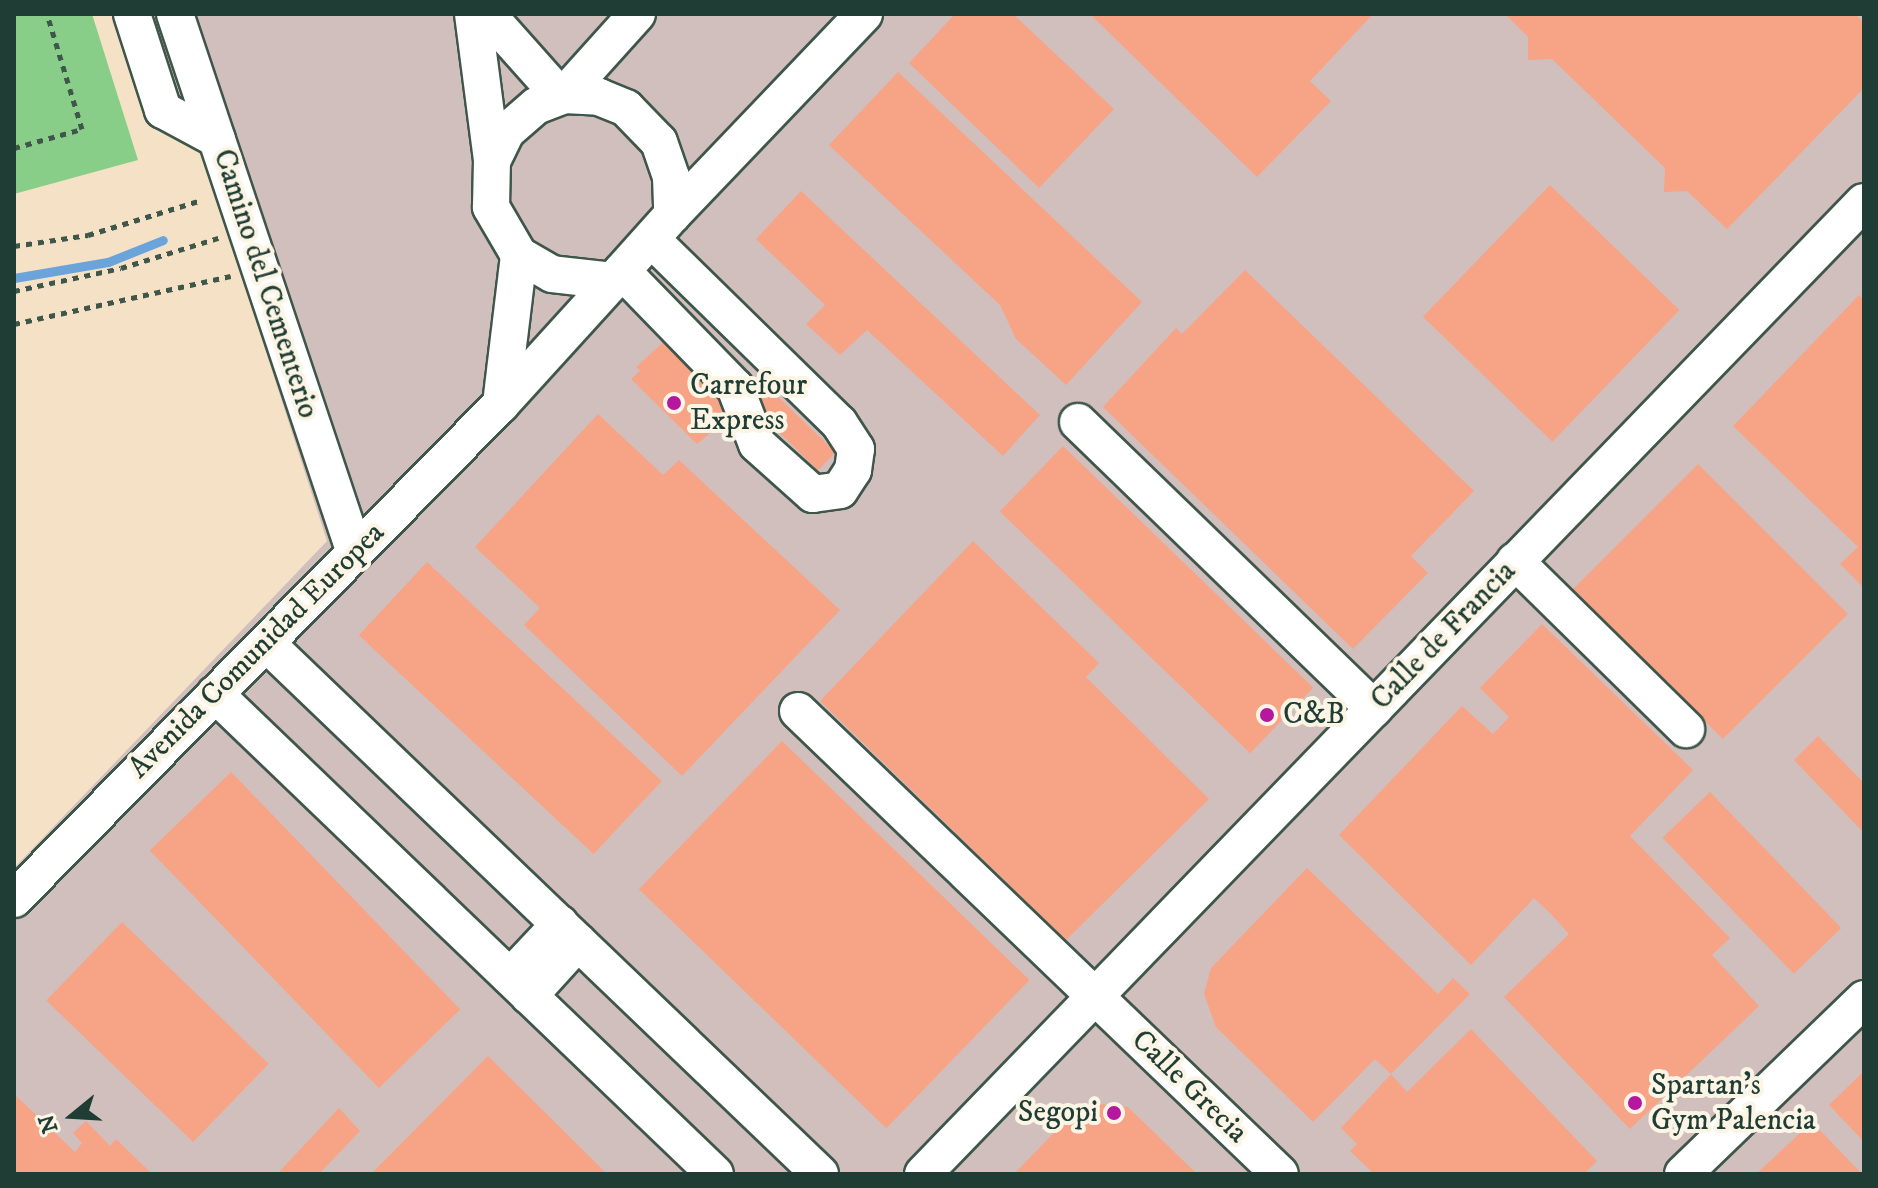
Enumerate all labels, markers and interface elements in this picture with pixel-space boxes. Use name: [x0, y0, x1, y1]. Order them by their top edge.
street label: Camino del Cementerio: [205, 145, 325, 423]
place label: Carrefour Express: [690, 368, 807, 438]
marker: Carrefour Express: [665, 394, 683, 412]
street label: Avenida Comunidad Europea: [121, 515, 393, 787]
street label: Calle de Francia: [1364, 554, 1524, 718]
place label: C&B: [1283, 697, 1345, 733]
marker: C&B: [1258, 706, 1276, 724]
street label: Calle Grecia: [1123, 1023, 1255, 1151]
place label: Spartan's Gym Palencia: [1651, 1068, 1816, 1138]
north arrow: [32, 1076, 112, 1156]
marker: Spartan's Gym Palencia: [1626, 1094, 1644, 1112]
place label: Segopi: [1018, 1095, 1098, 1131]
marker: Segopi: [1105, 1104, 1123, 1122]
text: N: [33, 1111, 64, 1136]

